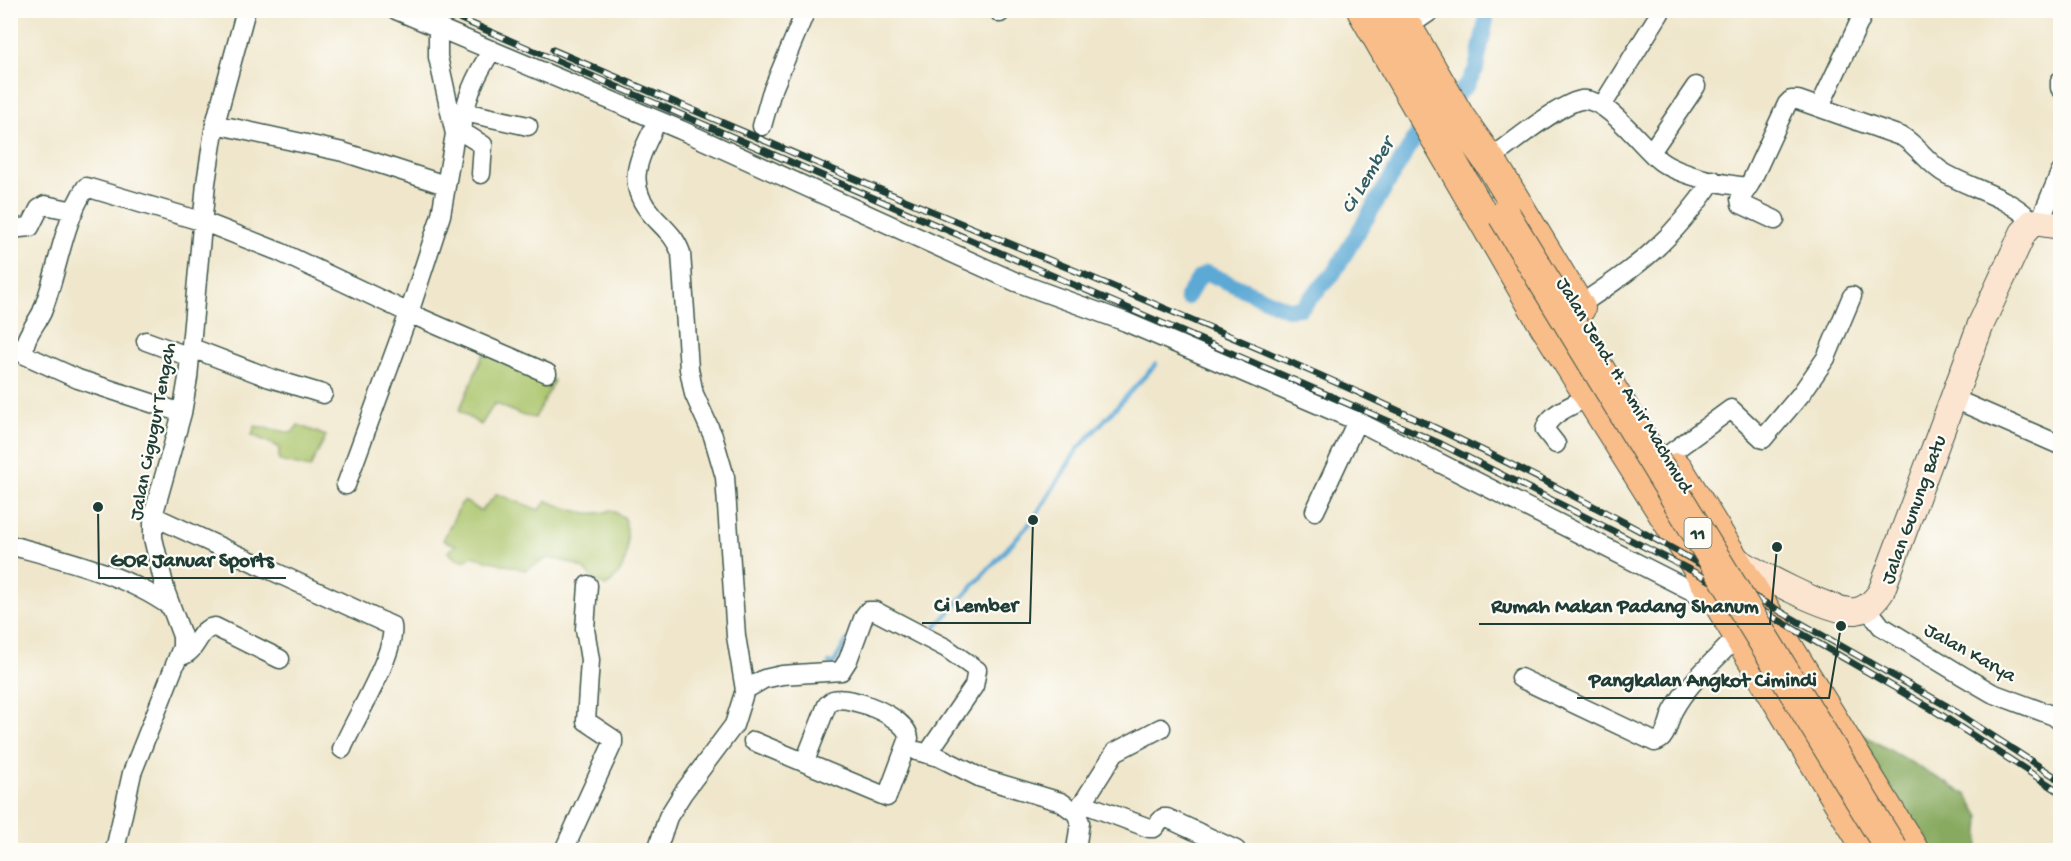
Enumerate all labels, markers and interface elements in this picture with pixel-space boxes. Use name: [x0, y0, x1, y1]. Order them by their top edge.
water label: Ci Lember: [1337, 131, 1404, 219]
street label: Jalan Jend. H. Amir Machmud: [1550, 274, 1698, 500]
street label: Jalan Cigugur Tengah: [126, 341, 183, 523]
street label: Jalan Gunung Batu: [1878, 432, 1953, 588]
road number: 11: [1684, 518, 1712, 548]
callout: GOR Januar Sports: [99, 539, 286, 578]
text: GOR Januar Sports: [110, 550, 275, 575]
callout: Ci Lember: [922, 584, 1030, 623]
callout: Rumah Makan Padang Shanum: [1479, 585, 1770, 624]
text: Ci Lember: [933, 595, 1020, 620]
text: Rumah Makan Padang Shanum: [1490, 596, 1759, 621]
street label: Jalan Karya: [1919, 619, 2020, 689]
callout: Pangkalan Angkot Cimindi: [1577, 659, 1829, 698]
text: Pangkalan Angkot Cimindi: [1588, 670, 1817, 695]

